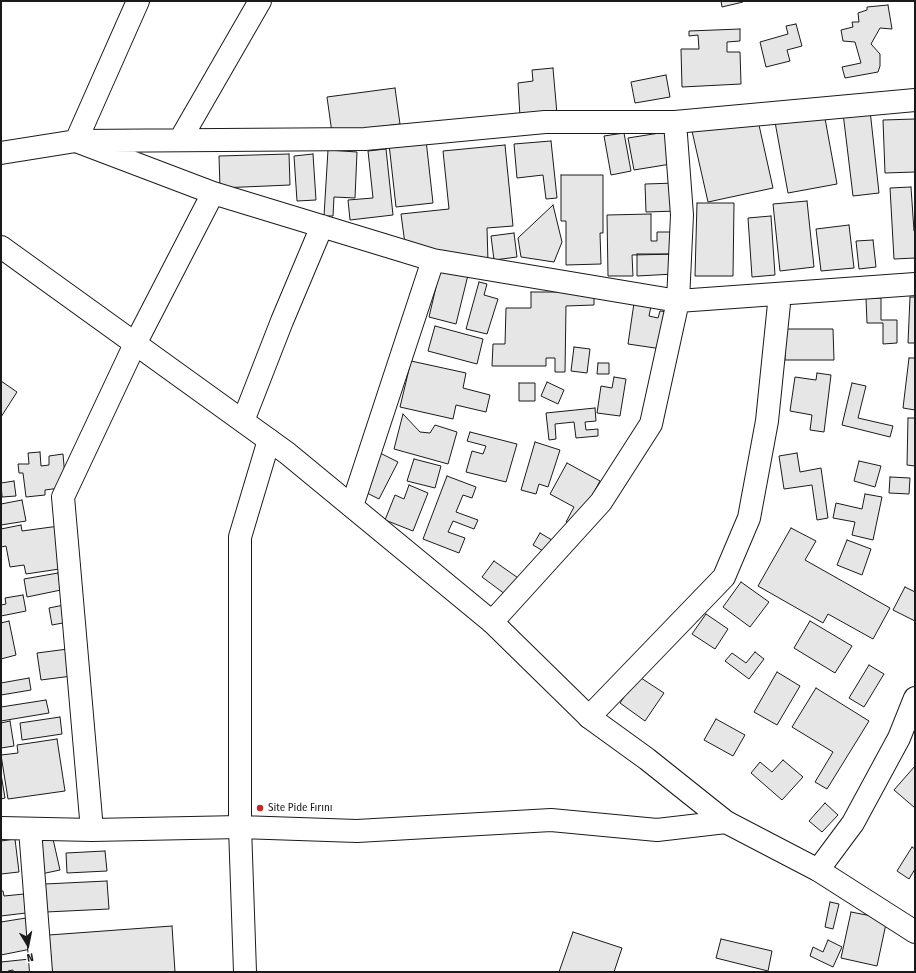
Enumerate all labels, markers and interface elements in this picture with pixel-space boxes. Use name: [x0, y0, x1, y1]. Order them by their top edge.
place label: Site Pide Fırını: [268, 801, 333, 815]
marker: Site Pide Fırını: [255, 803, 265, 813]
north arrow: [8, 925, 48, 965]
text: N: [26, 950, 35, 964]

